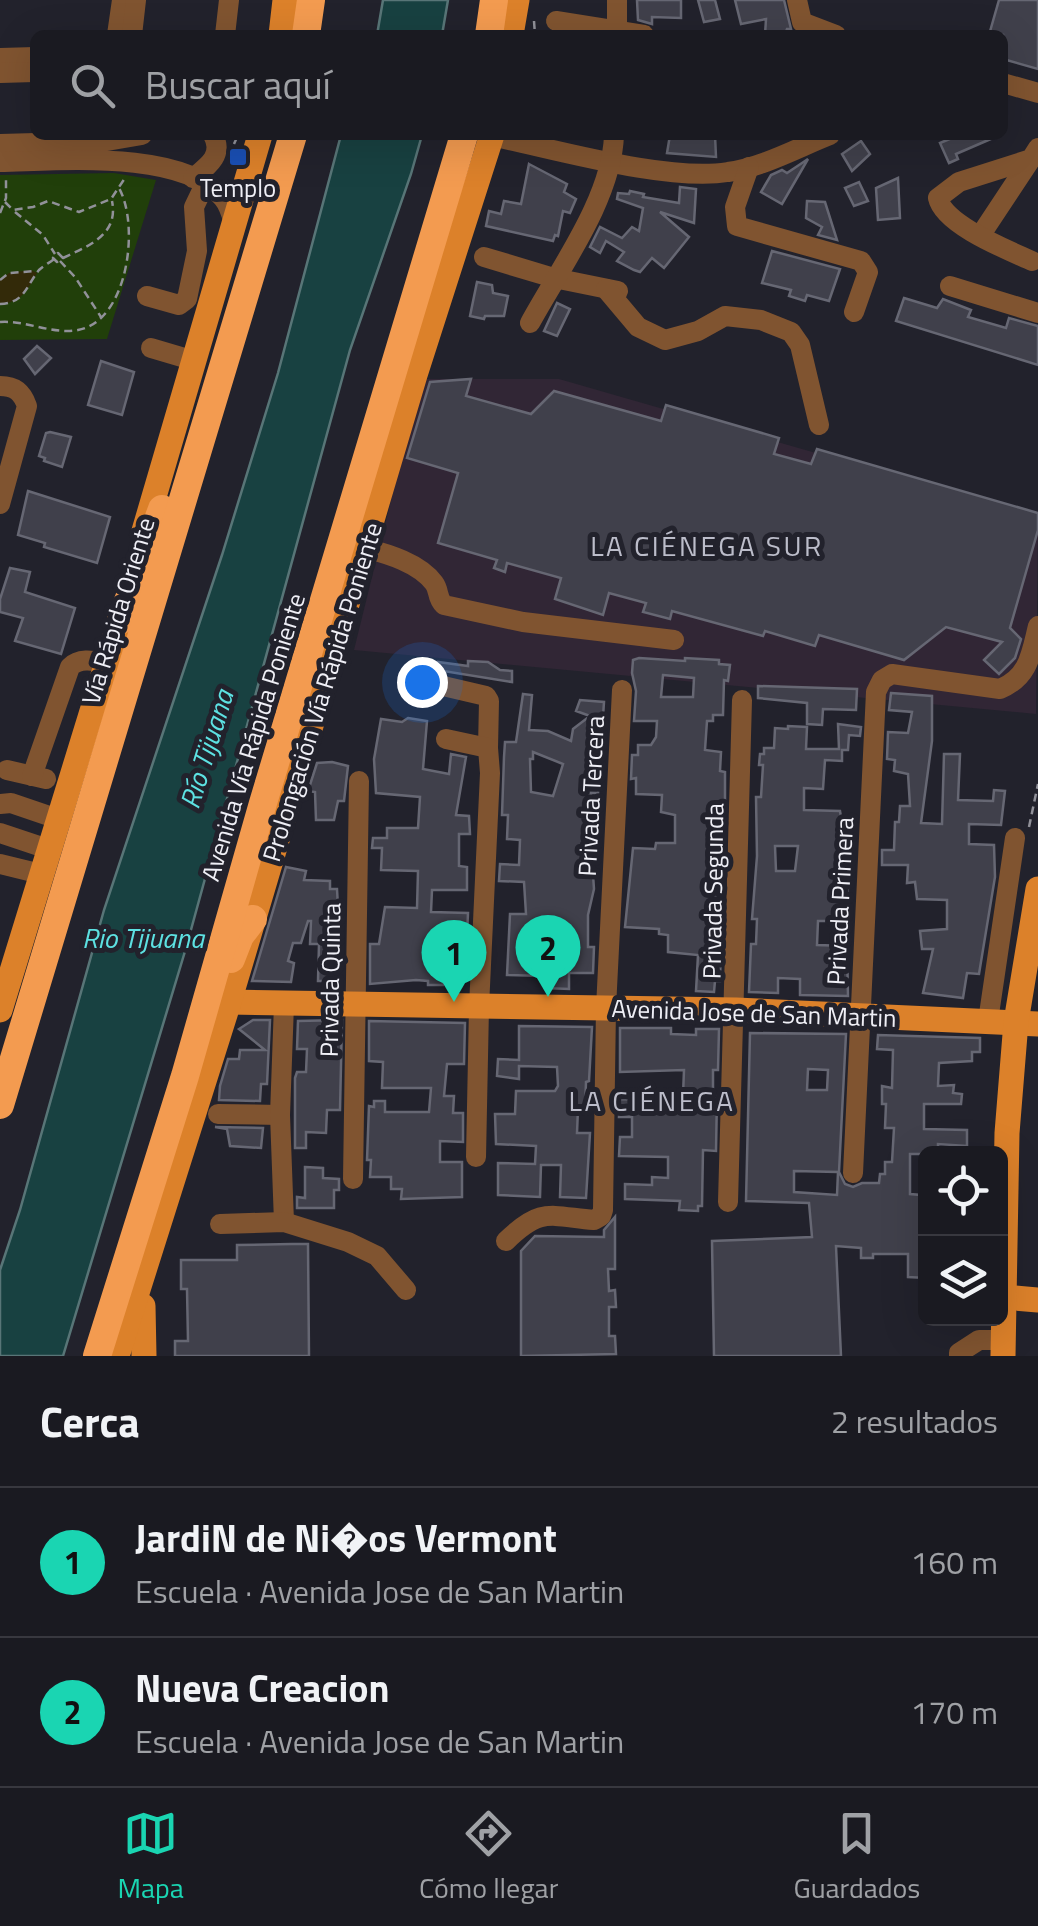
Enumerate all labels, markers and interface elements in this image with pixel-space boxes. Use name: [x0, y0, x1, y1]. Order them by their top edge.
search box: [30, 30, 1008, 140]
text: Buscar aquí: [145, 56, 331, 114]
icon: search: [65, 58, 120, 113]
marker: Templo: [227, 146, 249, 168]
place label: Templo: [200, 169, 276, 207]
street label: Vía Rápida Oriente: [71, 513, 165, 709]
street label: Prolongación Vía Rápida Poniente: [252, 518, 392, 866]
district label: LA CIÉNEGA SUR: [590, 524, 824, 567]
street label: Avenida Vía Rápida Poniente: [191, 588, 315, 886]
your location: [397, 657, 448, 708]
water label: Río Tijuana: [168, 682, 245, 814]
street label: Privada Tercera: [568, 714, 614, 877]
street label: Privada Segunda: [692, 802, 734, 979]
street label: Privada Primera: [817, 816, 863, 986]
street label: Privada Quinta: [310, 902, 350, 1058]
pin: 2: [516, 914, 580, 997]
water label: Rio Tijuana: [82, 916, 206, 959]
pin: 1: [422, 920, 486, 1002]
street label: Avenida Jose de San Martin: [611, 989, 897, 1037]
district label: LA CIÉNEGA: [569, 1079, 736, 1122]
map controls: [918, 1146, 1008, 1326]
button: locate: [918, 1146, 1008, 1236]
button: layers: [918, 1236, 1008, 1326]
text: Cerca: [40, 1389, 140, 1453]
text: 2 resultados: [831, 1397, 998, 1445]
text: JardiN de Ni�os Vermont: [135, 1509, 557, 1567]
text: 1: [64, 1538, 81, 1586]
text: 160 m: [910, 1538, 998, 1586]
text: Escuela · Avenida Jose de San Martin: [135, 1567, 624, 1615]
text: Nueva Creacion: [135, 1659, 390, 1717]
text: 2: [64, 1688, 81, 1736]
text: 170 m: [910, 1688, 998, 1736]
text: Escuela · Avenida Jose de San Martin: [135, 1717, 624, 1765]
tab: Mapa: [118, 1806, 184, 1909]
tab: Cómo llegar: [419, 1806, 558, 1909]
tab: Guardados: [793, 1806, 920, 1909]

